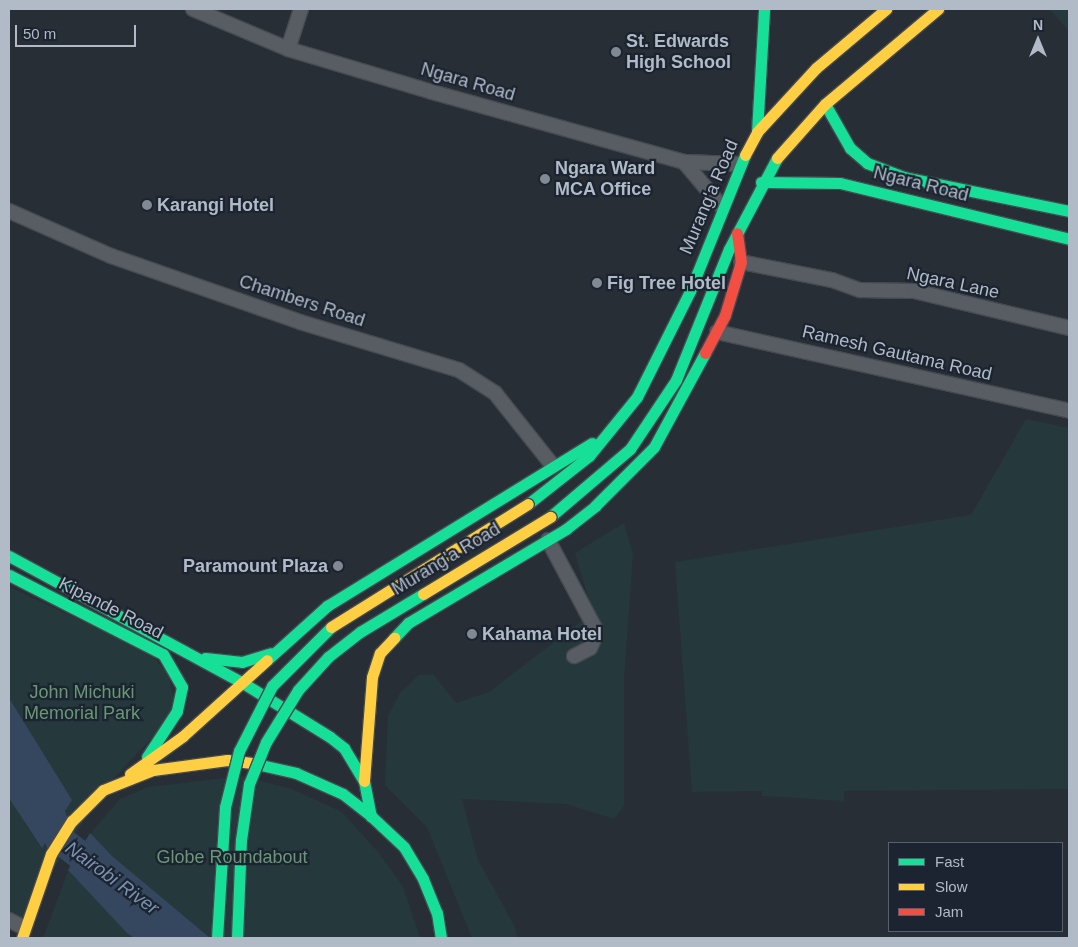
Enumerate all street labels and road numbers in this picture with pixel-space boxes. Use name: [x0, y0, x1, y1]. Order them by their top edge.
street label: Ngara Road: [418, 58, 518, 106]
street label: Murang'a Road: [675, 136, 743, 258]
street label: Ngara Road: [871, 162, 971, 206]
street label: Ngara Lane: [905, 263, 1001, 303]
street label: Chambers Road: [236, 270, 368, 332]
street label: Ramesh Gautama Road: [800, 321, 994, 385]
street label: Murang'a Road: [388, 518, 504, 600]
street label: Kipande Road: [55, 572, 167, 644]

